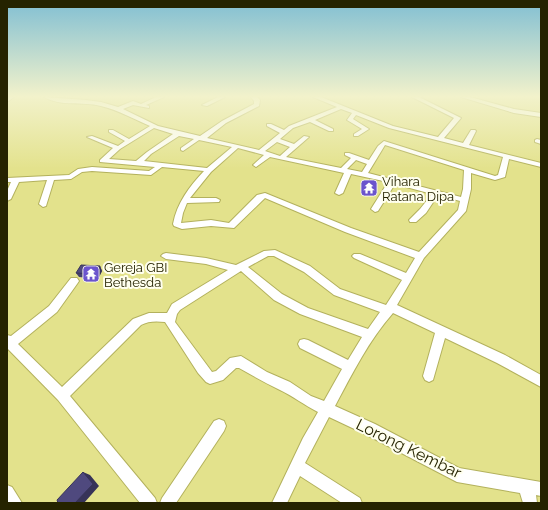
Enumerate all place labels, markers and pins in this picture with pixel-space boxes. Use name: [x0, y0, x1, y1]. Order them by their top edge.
place label: Vihara Ratana Dipa: [382, 174, 454, 204]
temple icon: Vihara Ratana Dipa: [359, 178, 379, 198]
place label: Gereja GBI Bethesda: [104, 260, 167, 290]
temple icon: Gereja GBI Bethesda: [81, 264, 101, 284]

